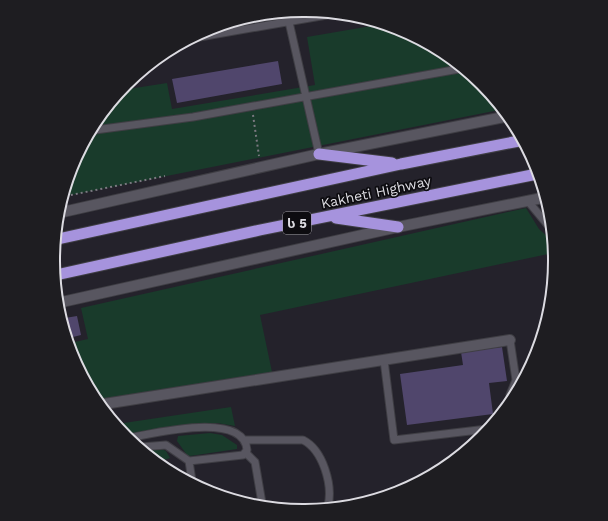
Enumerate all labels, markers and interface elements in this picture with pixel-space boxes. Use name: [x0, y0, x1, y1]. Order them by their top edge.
street label: Kakheti Highway: [320, 172, 433, 211]
road number: ს 5: [283, 212, 311, 234]

